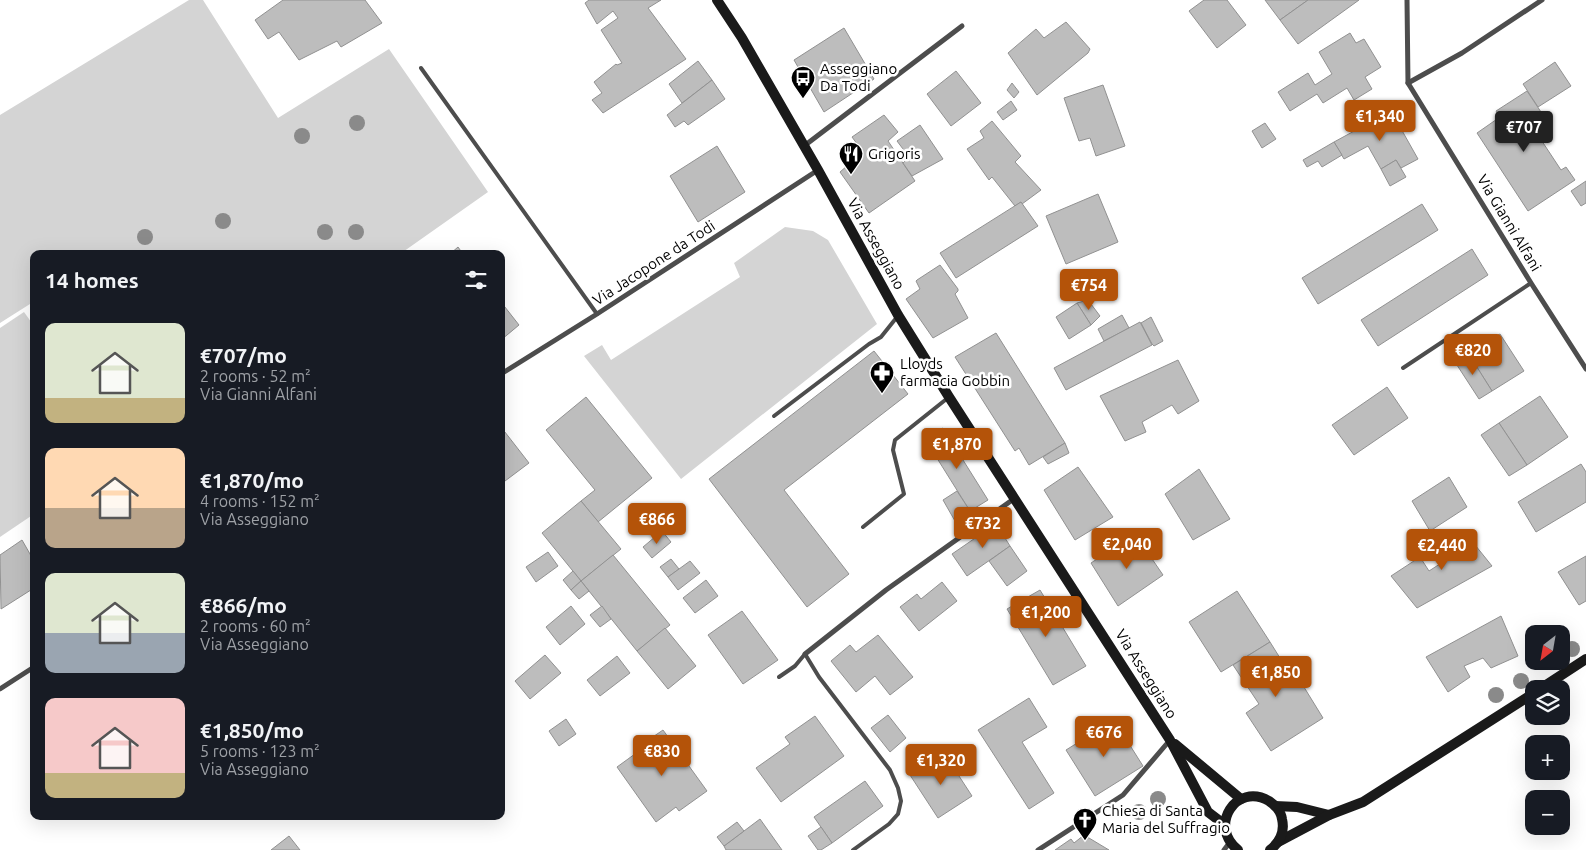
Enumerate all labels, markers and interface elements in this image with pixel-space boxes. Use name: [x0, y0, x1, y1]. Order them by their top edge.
place label: Asseggiano Da Todi: [820, 60, 897, 94]
bus stop icon: Asseggiano Da Todi: [790, 65, 816, 99]
pin: €1,340: [1339, 100, 1421, 142]
text: €1,340: [1355, 107, 1405, 125]
pin: €707: [1494, 110, 1554, 153]
text: €707: [1506, 118, 1542, 136]
restaurant icon: Grigoris: [838, 141, 864, 175]
place label: Grigoris: [868, 145, 921, 162]
street label: Via Gianni Alfani: [1474, 171, 1545, 274]
street label: Via Asseggiano: [844, 195, 909, 292]
street label: Via Jacopone da Todi: [589, 217, 718, 308]
icon: filters: [462, 266, 490, 294]
text: 14 homes: [45, 268, 139, 292]
pin: €754: [1059, 268, 1119, 311]
text: €754: [1071, 276, 1107, 294]
pin: €820: [1443, 334, 1503, 376]
text: €820: [1455, 341, 1491, 359]
icon: home: [85, 343, 145, 403]
text: €707/mo: [200, 343, 287, 367]
place label: Lloyds farmacia Gobbin: [900, 355, 1010, 389]
pharmacy icon: Lloyds farmacia Gobbin: [869, 360, 895, 394]
text: 2 rooms · 52 m²: [200, 367, 311, 385]
text: Via Gianni Alfani: [200, 385, 317, 403]
pin: €1,870: [916, 428, 998, 470]
text: €1,870: [932, 435, 982, 453]
icon: home: [85, 468, 145, 528]
text: €1,870/mo: [200, 468, 304, 492]
text: 4 rooms · 152 m²: [200, 492, 320, 510]
pin: €866: [627, 502, 687, 545]
pin: €732: [953, 506, 1013, 549]
text: Via Asseggiano: [200, 510, 309, 528]
text: €866: [639, 510, 675, 528]
text: €732: [965, 514, 1001, 532]
pin: €2,040: [1086, 528, 1168, 570]
pin: €2,440: [1401, 528, 1483, 571]
text: €2,040: [1102, 535, 1152, 553]
text: €2,440: [1417, 536, 1467, 554]
icon: home: [85, 593, 145, 653]
text: €866/mo: [200, 593, 287, 617]
pin: €1,200: [1005, 596, 1087, 638]
text: €1,200: [1021, 603, 1071, 621]
text: 2 rooms · 60 m²: [200, 617, 311, 635]
north arrow: [1525, 625, 1570, 670]
map controls: [1525, 625, 1570, 835]
street label: Via Asseggiano: [1112, 626, 1181, 721]
text: Via Asseggiano: [200, 635, 309, 653]
pin: €1,850: [1235, 656, 1317, 698]
text: €1,850: [1251, 663, 1301, 681]
button: layers: [1525, 680, 1570, 725]
pin: €676: [1074, 716, 1134, 758]
icon: home: [85, 718, 145, 778]
text: €1,850/mo: [200, 718, 304, 742]
text: €676: [1086, 723, 1122, 741]
pin: €830: [632, 734, 692, 777]
button: +: [1525, 735, 1570, 780]
text: 5 rooms · 123 m²: [200, 742, 320, 760]
text: €830: [644, 742, 680, 760]
pin: €1,320: [900, 744, 982, 786]
text: €1,320: [916, 751, 966, 769]
text: Via Asseggiano: [200, 760, 309, 778]
button: −: [1525, 790, 1570, 835]
place label: Chiesa di Santa Maria del Suffragio: [1102, 802, 1230, 836]
church icon: Chiesa di Santa Maria del Suffragio: [1072, 807, 1098, 841]

